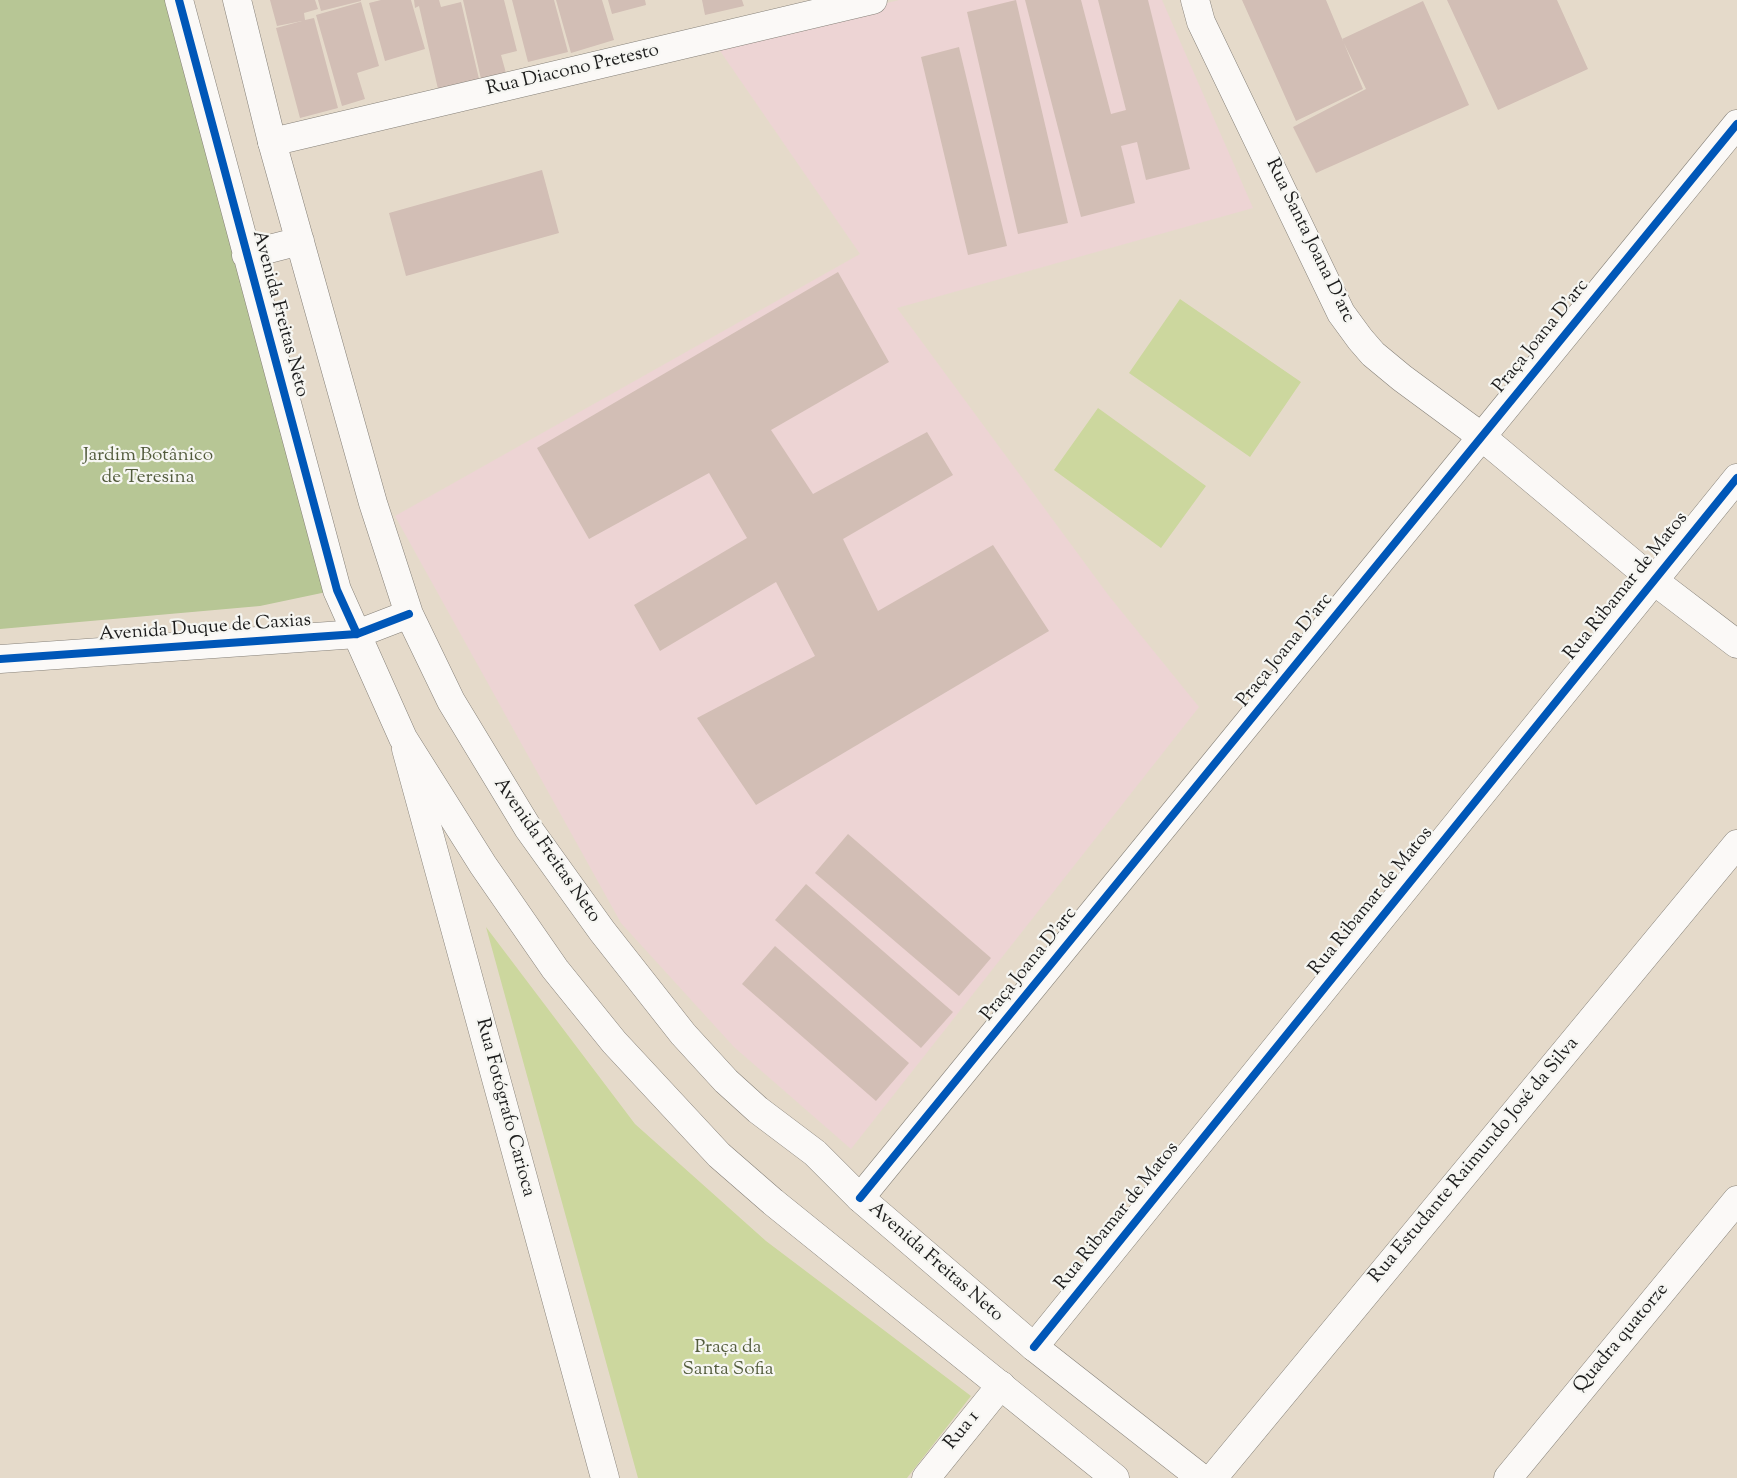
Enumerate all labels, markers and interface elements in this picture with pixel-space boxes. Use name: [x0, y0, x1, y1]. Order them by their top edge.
street label: Rua Diacono Pretesto: [485, 40, 661, 102]
street label: Rua Santa Joana D'arc: [1259, 155, 1359, 327]
street label: Avenida Freitas Neto: [246, 228, 312, 400]
street label: Praça Joana D'arc: [1489, 275, 1595, 399]
park label: Jardim Botânico de Teresina: [83, 446, 213, 490]
street label: Rua Ribamar de Matos: [1560, 508, 1694, 666]
street label: Praça Joana D'arc: [1233, 589, 1339, 713]
street label: Avenida Duque de Caxias: [98, 610, 312, 648]
street label: Avenida Freitas Neto: [487, 774, 605, 928]
street label: Rua Ribamar de Matos: [1305, 823, 1439, 981]
street label: Praça Joana D'arc: [977, 903, 1083, 1027]
street label: Rua Fotógrafo Carioca: [469, 1016, 539, 1200]
street label: Rua Estudante Raimundo José da Silva: [1365, 1033, 1585, 1289]
street label: Rua Ribamar de Matos: [1051, 1138, 1185, 1296]
street label: Avenida Freitas Neto: [863, 1198, 1007, 1328]
street label: Quadra quatorze: [1570, 1280, 1674, 1398]
park label: Praça da Santa Sofia: [682, 1338, 774, 1382]
street label: Rua 1: [941, 1407, 985, 1455]

